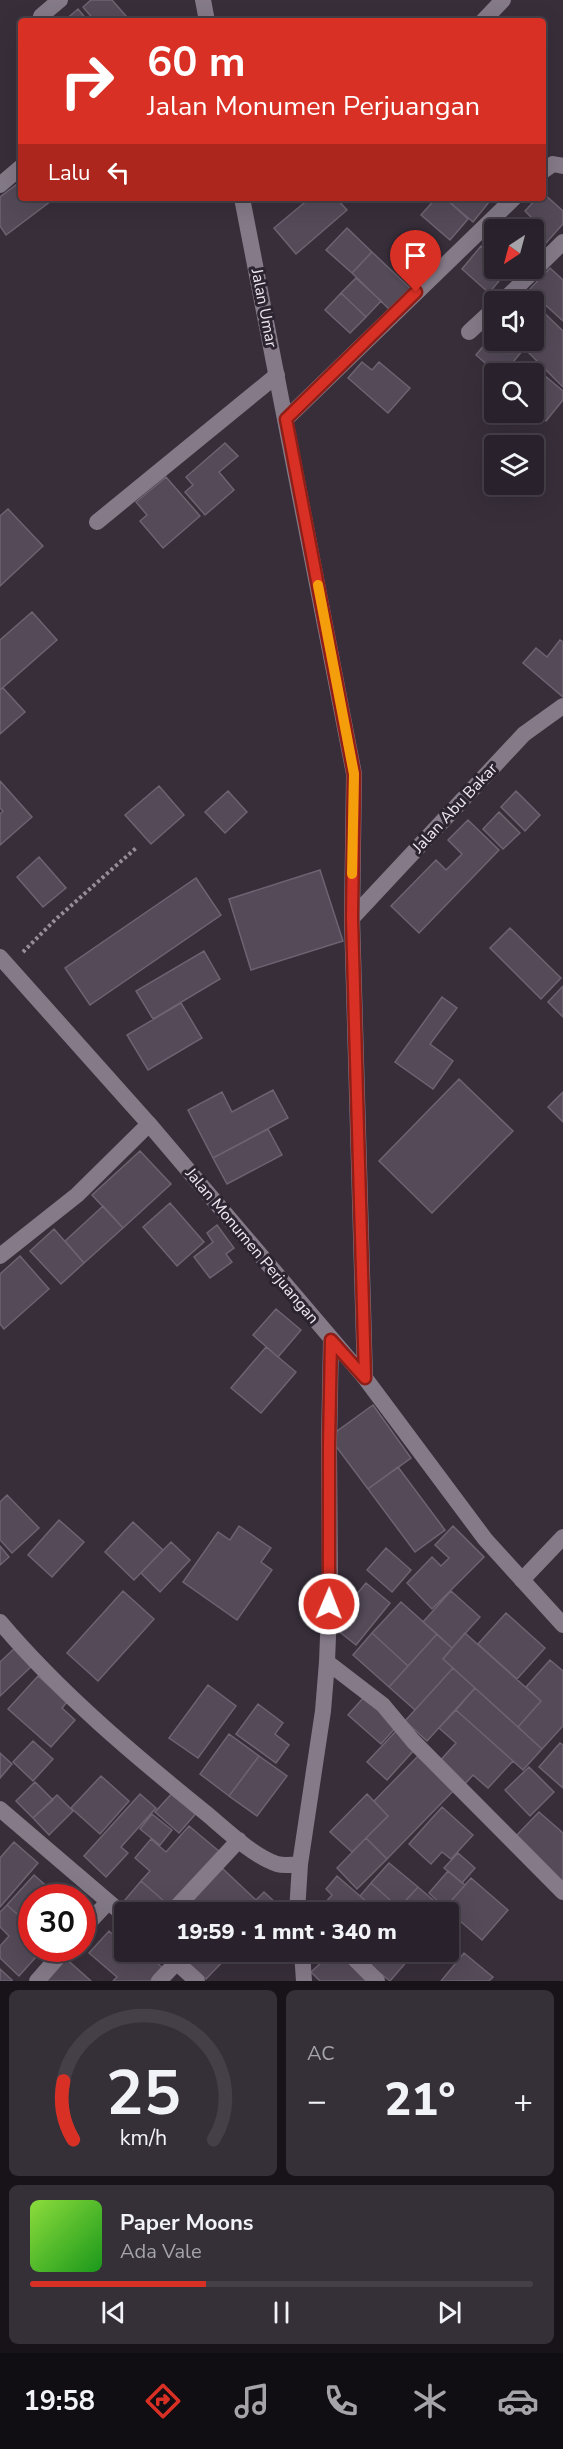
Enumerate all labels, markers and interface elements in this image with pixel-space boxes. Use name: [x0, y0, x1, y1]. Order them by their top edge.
text: 60 m: [147, 34, 246, 91]
icon: right: [48, 42, 126, 120]
text: Jalan Monumen Perjuangan: [147, 88, 480, 125]
icon: left: [102, 156, 135, 189]
text: Lalu: [48, 158, 90, 188]
north arrow: [484, 219, 544, 279]
map controls: [484, 219, 544, 495]
pin: [390, 230, 441, 292]
icon: arrive: [399, 239, 432, 272]
street label: Jalan Umar: [245, 266, 282, 349]
button: sound: [484, 291, 544, 351]
button: search: [484, 363, 544, 423]
button: layers: [484, 435, 544, 495]
street label: Jalan Abu Bakar: [407, 758, 503, 859]
street label: Jalan Monumen Perjuangan: [179, 1163, 324, 1329]
position arrow: [297, 1572, 361, 1636]
speed limit sign: 30: [18, 1884, 96, 1962]
text: 19:59 · 1 mnt · 340 m: [176, 1917, 397, 1947]
text: AC: [307, 2040, 335, 2067]
text: 25: [106, 2051, 180, 2136]
text: 21°: [384, 2070, 456, 2131]
text: −: [307, 2079, 327, 2124]
text: +: [513, 2079, 533, 2124]
text: km/h: [119, 2123, 167, 2153]
text: Paper Moons: [120, 2208, 254, 2238]
text: Ada Vale: [120, 2238, 202, 2265]
icon: previous: [97, 2296, 130, 2329]
icon: pause: [265, 2296, 298, 2329]
icon: next: [433, 2296, 466, 2329]
icon: directions: [142, 2380, 184, 2422]
icon: music: [231, 2380, 273, 2422]
icon: phone: [320, 2380, 362, 2422]
icon: climate: [409, 2380, 451, 2422]
icon: car: [497, 2380, 539, 2422]
text: 19:58: [23, 2383, 95, 2420]

